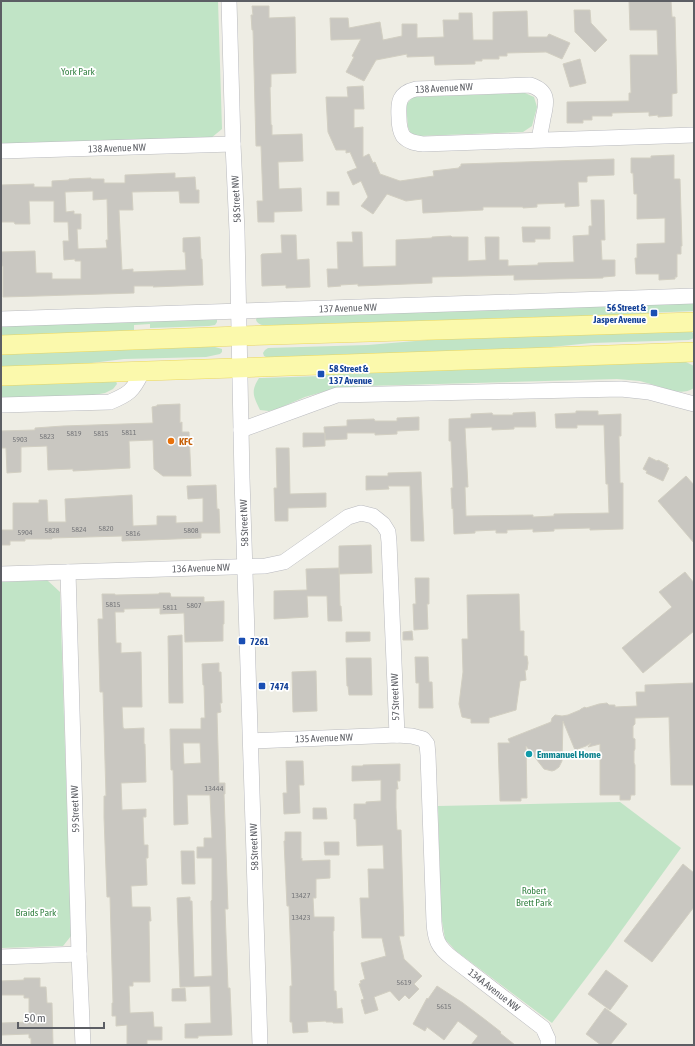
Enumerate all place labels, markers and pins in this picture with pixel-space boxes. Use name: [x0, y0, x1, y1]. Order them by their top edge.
place label: 56 Street & Jasper Avenue: [592, 302, 647, 325]
marker: 56 Street & Jasper Avenue: [649, 308, 659, 318]
place label: 58 Street & 137 Avenue: [329, 363, 373, 386]
marker: 58 Street & 137 Avenue: [316, 369, 326, 379]
marker: KFC: [166, 436, 176, 446]
place label: KFC: [179, 436, 193, 447]
marker: 7261: [237, 636, 247, 646]
place label: 7261: [250, 636, 269, 647]
marker: 7474: [257, 681, 267, 691]
place label: 7474: [270, 681, 289, 692]
marker: Emmanuel Home: [524, 749, 534, 759]
place label: Emmanuel Home: [537, 749, 601, 760]

